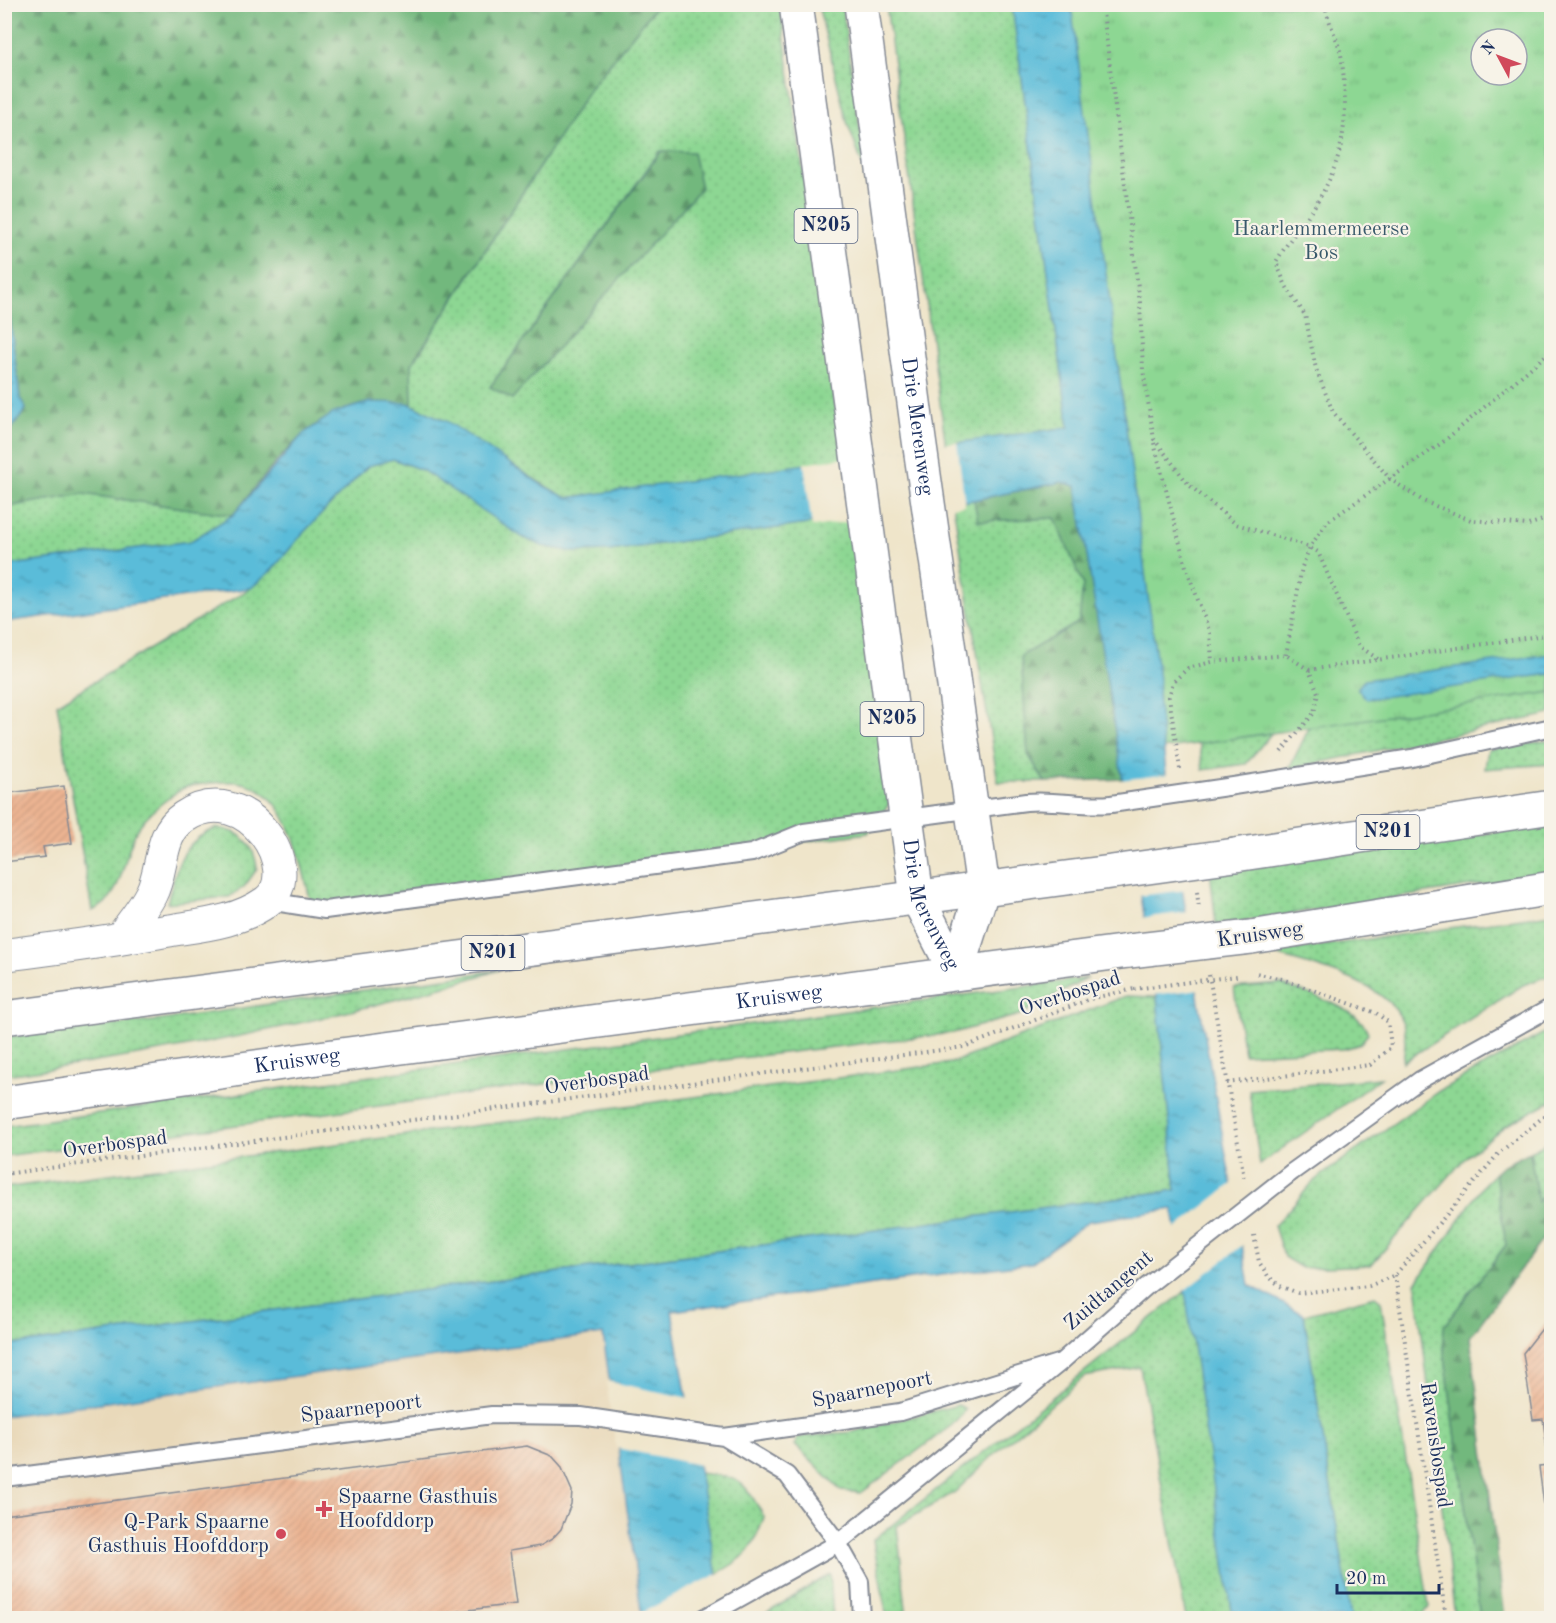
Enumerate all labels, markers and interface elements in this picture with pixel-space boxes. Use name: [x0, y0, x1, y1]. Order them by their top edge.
north arrow: [1469, 27, 1529, 87]
text: N: [1479, 38, 1500, 58]
road number: N205: [794, 209, 858, 243]
park label: Haarlemmermeerse Bos: [1233, 219, 1409, 264]
street label: Drie Merenweg: [898, 356, 937, 497]
road number: N205: [860, 702, 924, 736]
road number: N201: [1356, 815, 1420, 849]
street label: Drie Merenweg: [899, 837, 963, 974]
street label: Kruisweg: [1216, 918, 1305, 951]
road number: N201: [462, 936, 524, 970]
street label: Overbospad: [1017, 968, 1123, 1020]
street label: Kruisweg: [734, 981, 824, 1013]
street label: Kruisweg: [253, 1045, 342, 1078]
street label: Overbospad: [543, 1063, 651, 1099]
street label: Overbospad: [61, 1127, 169, 1163]
street label: Zuidtangent: [1060, 1247, 1158, 1335]
street label: Spaarnepoort: [810, 1368, 934, 1412]
street label: Ravensbospad: [1416, 1380, 1454, 1510]
street label: Spaarnepoort: [299, 1391, 423, 1427]
place label: Spaarne Gasthuis Hoofddorp: [338, 1487, 498, 1532]
marker: Spaarne Gasthuis Hoofddorp: [315, 1500, 333, 1518]
place label: Q-Park Spaarne Gasthuis Hoofddorp: [88, 1512, 269, 1557]
marker: Q-Park Spaarne Gasthuis Hoofddorp: [274, 1527, 288, 1541]
scale bar: [1337, 1557, 1439, 1595]
text: 20 m: [1346, 1570, 1386, 1588]

